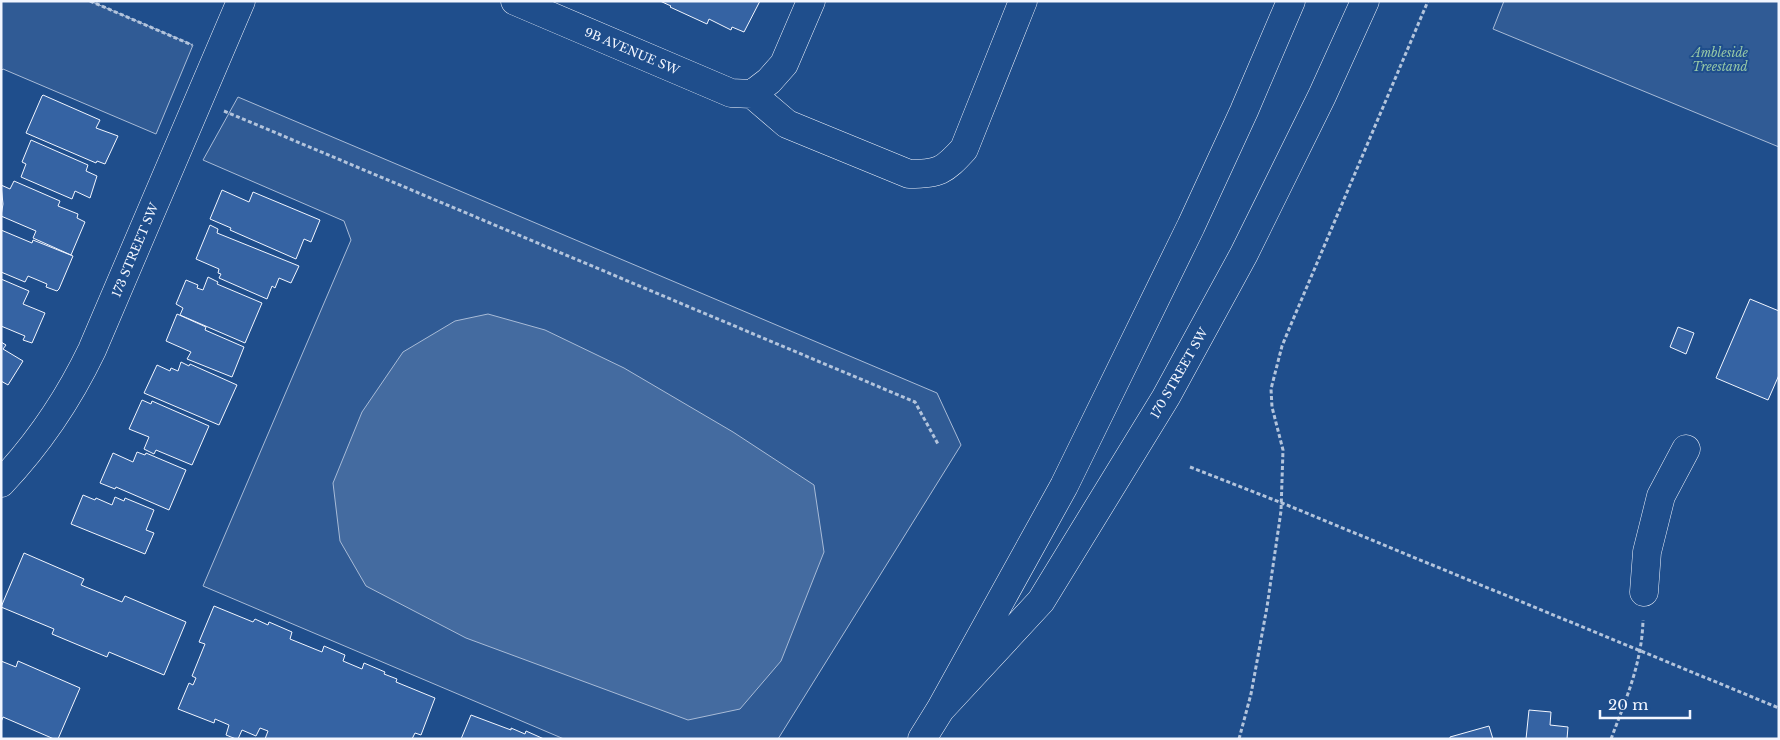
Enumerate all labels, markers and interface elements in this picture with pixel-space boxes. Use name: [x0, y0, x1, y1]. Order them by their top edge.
street label: 9B AVENUE SW: [582, 24, 682, 78]
park label: Ambleside Treestand: [1690, 45, 1749, 74]
street label: 173 STREET SW: [108, 200, 162, 299]
street label: 170 STREET SW: [1147, 324, 1211, 421]
scale bar: [1600, 688, 1690, 720]
text: 20 m: [1608, 695, 1648, 714]

